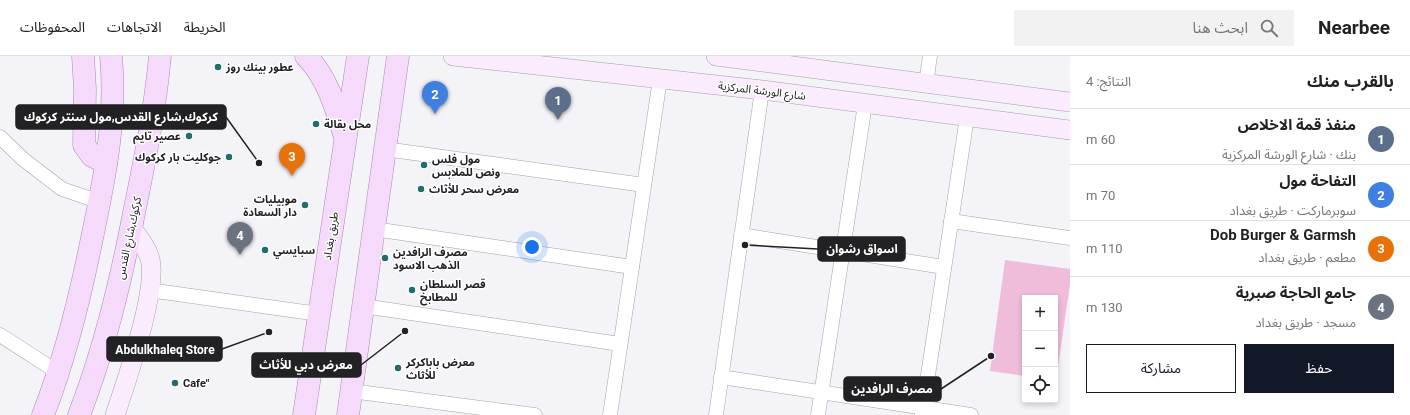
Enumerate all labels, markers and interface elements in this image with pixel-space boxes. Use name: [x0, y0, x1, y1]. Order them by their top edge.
search box: [1014, 10, 1294, 46]
text: Nearbee: [1318, 16, 1390, 39]
icon: search: [1258, 17, 1280, 39]
text: المحفوظات: [20, 19, 85, 35]
text: الاتجاهات: [107, 19, 162, 35]
text: الخريطة: [184, 19, 226, 35]
text: ابحث هنا: [1193, 19, 1248, 37]
place label: عطور بينك روز: [225, 61, 294, 74]
marker: عطور بينك روز: [213, 62, 223, 72]
text: بالقرب منك: [1307, 71, 1394, 91]
text: النتائج: 4: [1086, 74, 1131, 89]
street label: شارع الورشة المركزية: [717, 79, 807, 104]
pin: 2: [422, 81, 448, 114]
pin: 1: [545, 87, 571, 120]
callout: كركوك,شارع القدس,مول سنتر كركوك: [16, 105, 226, 129]
text: كركوك,شارع القدس,مول سنتر كركوك: [24, 110, 219, 126]
text: منفذ قمة الاخلاص: [1238, 116, 1356, 134]
place label: محل بقالة: [324, 118, 371, 131]
marker: محل بقالة: [311, 119, 321, 129]
place label: عصير تايم: [133, 130, 181, 145]
marker: عصير تايم: [184, 131, 194, 141]
text: 60 m: [1086, 132, 1115, 147]
text: 1: [1377, 132, 1385, 147]
pin: 3: [279, 143, 305, 176]
text: بنك · شارع الورشة المركزية: [1222, 147, 1356, 162]
place label: جوكليت بار كركوك: [135, 151, 221, 164]
marker: جوكليت بار كركوك: [224, 152, 234, 162]
place label: مول فلس ونص للملابس: [432, 153, 500, 179]
marker: مول فلس ونص للملابس: [419, 160, 429, 170]
text: التفاحة مول: [1279, 172, 1356, 190]
place label: معرض سحر للأثاث: [429, 183, 519, 196]
marker: معرض سحر للأثاث: [416, 184, 426, 194]
text: 70 m: [1086, 188, 1115, 203]
text: 2: [1377, 188, 1385, 203]
place label: موبيليات دار السعادة: [243, 193, 297, 219]
street label: كركوك,شارع القدس: [114, 195, 145, 281]
marker: موبيليات دار السعادة: [300, 200, 310, 210]
text: سوبرماركت · طريق بغداد: [1230, 203, 1356, 218]
street label: طريق بغداد: [321, 211, 341, 261]
pin: 4: [227, 222, 253, 255]
text: Dob Burger & Garmsh: [1210, 226, 1356, 244]
your location: [522, 237, 542, 257]
callout: اسواق رشوان: [818, 237, 905, 261]
text: 110 m: [1086, 241, 1123, 256]
text: 3: [1377, 241, 1385, 256]
text: اسواق رشوان: [826, 242, 898, 256]
place label: سبايسي: [273, 244, 315, 259]
marker: سبايسي: [260, 245, 270, 255]
place label: مصرف الرافدين الذهب الاسود: [393, 246, 468, 272]
text: مطعم · طريق بغداد: [1258, 250, 1356, 265]
marker: مصرف الرافدين الذهب الاسود: [380, 253, 390, 263]
place label: قصر السلطان للمطابخ: [420, 278, 486, 306]
text: جامع الحاجة صبرية: [1236, 284, 1356, 302]
marker: قصر السلطان للمطابخ: [407, 285, 417, 295]
map controls: [1022, 295, 1058, 403]
button: +: [1022, 295, 1058, 331]
text: 130 m: [1086, 300, 1123, 315]
text: 4: [1377, 300, 1385, 315]
text: مسجد · طريق بغداد: [1255, 315, 1356, 330]
button: −: [1022, 331, 1058, 367]
callout: Abdulkhaleq Store: [107, 337, 222, 361]
text: Abdulkhaleq Store: [115, 343, 215, 357]
button: مشاركة: [1086, 344, 1236, 393]
button: حفظ: [1244, 344, 1394, 393]
callout: معرض دبي للأثاث: [252, 353, 361, 377]
place label: معرض باباكركر للأثاث: [405, 356, 475, 382]
text: معرض دبي للأثاث: [259, 358, 353, 375]
marker: معرض باباكركر للأثاث: [393, 363, 403, 373]
button: locate: [1022, 367, 1058, 403]
place label: Cafe": [183, 377, 210, 390]
callout: مصرف الرافدين: [844, 377, 941, 401]
marker: Cafe": [170, 378, 180, 388]
text: مصرف الرافدين: [851, 382, 933, 396]

